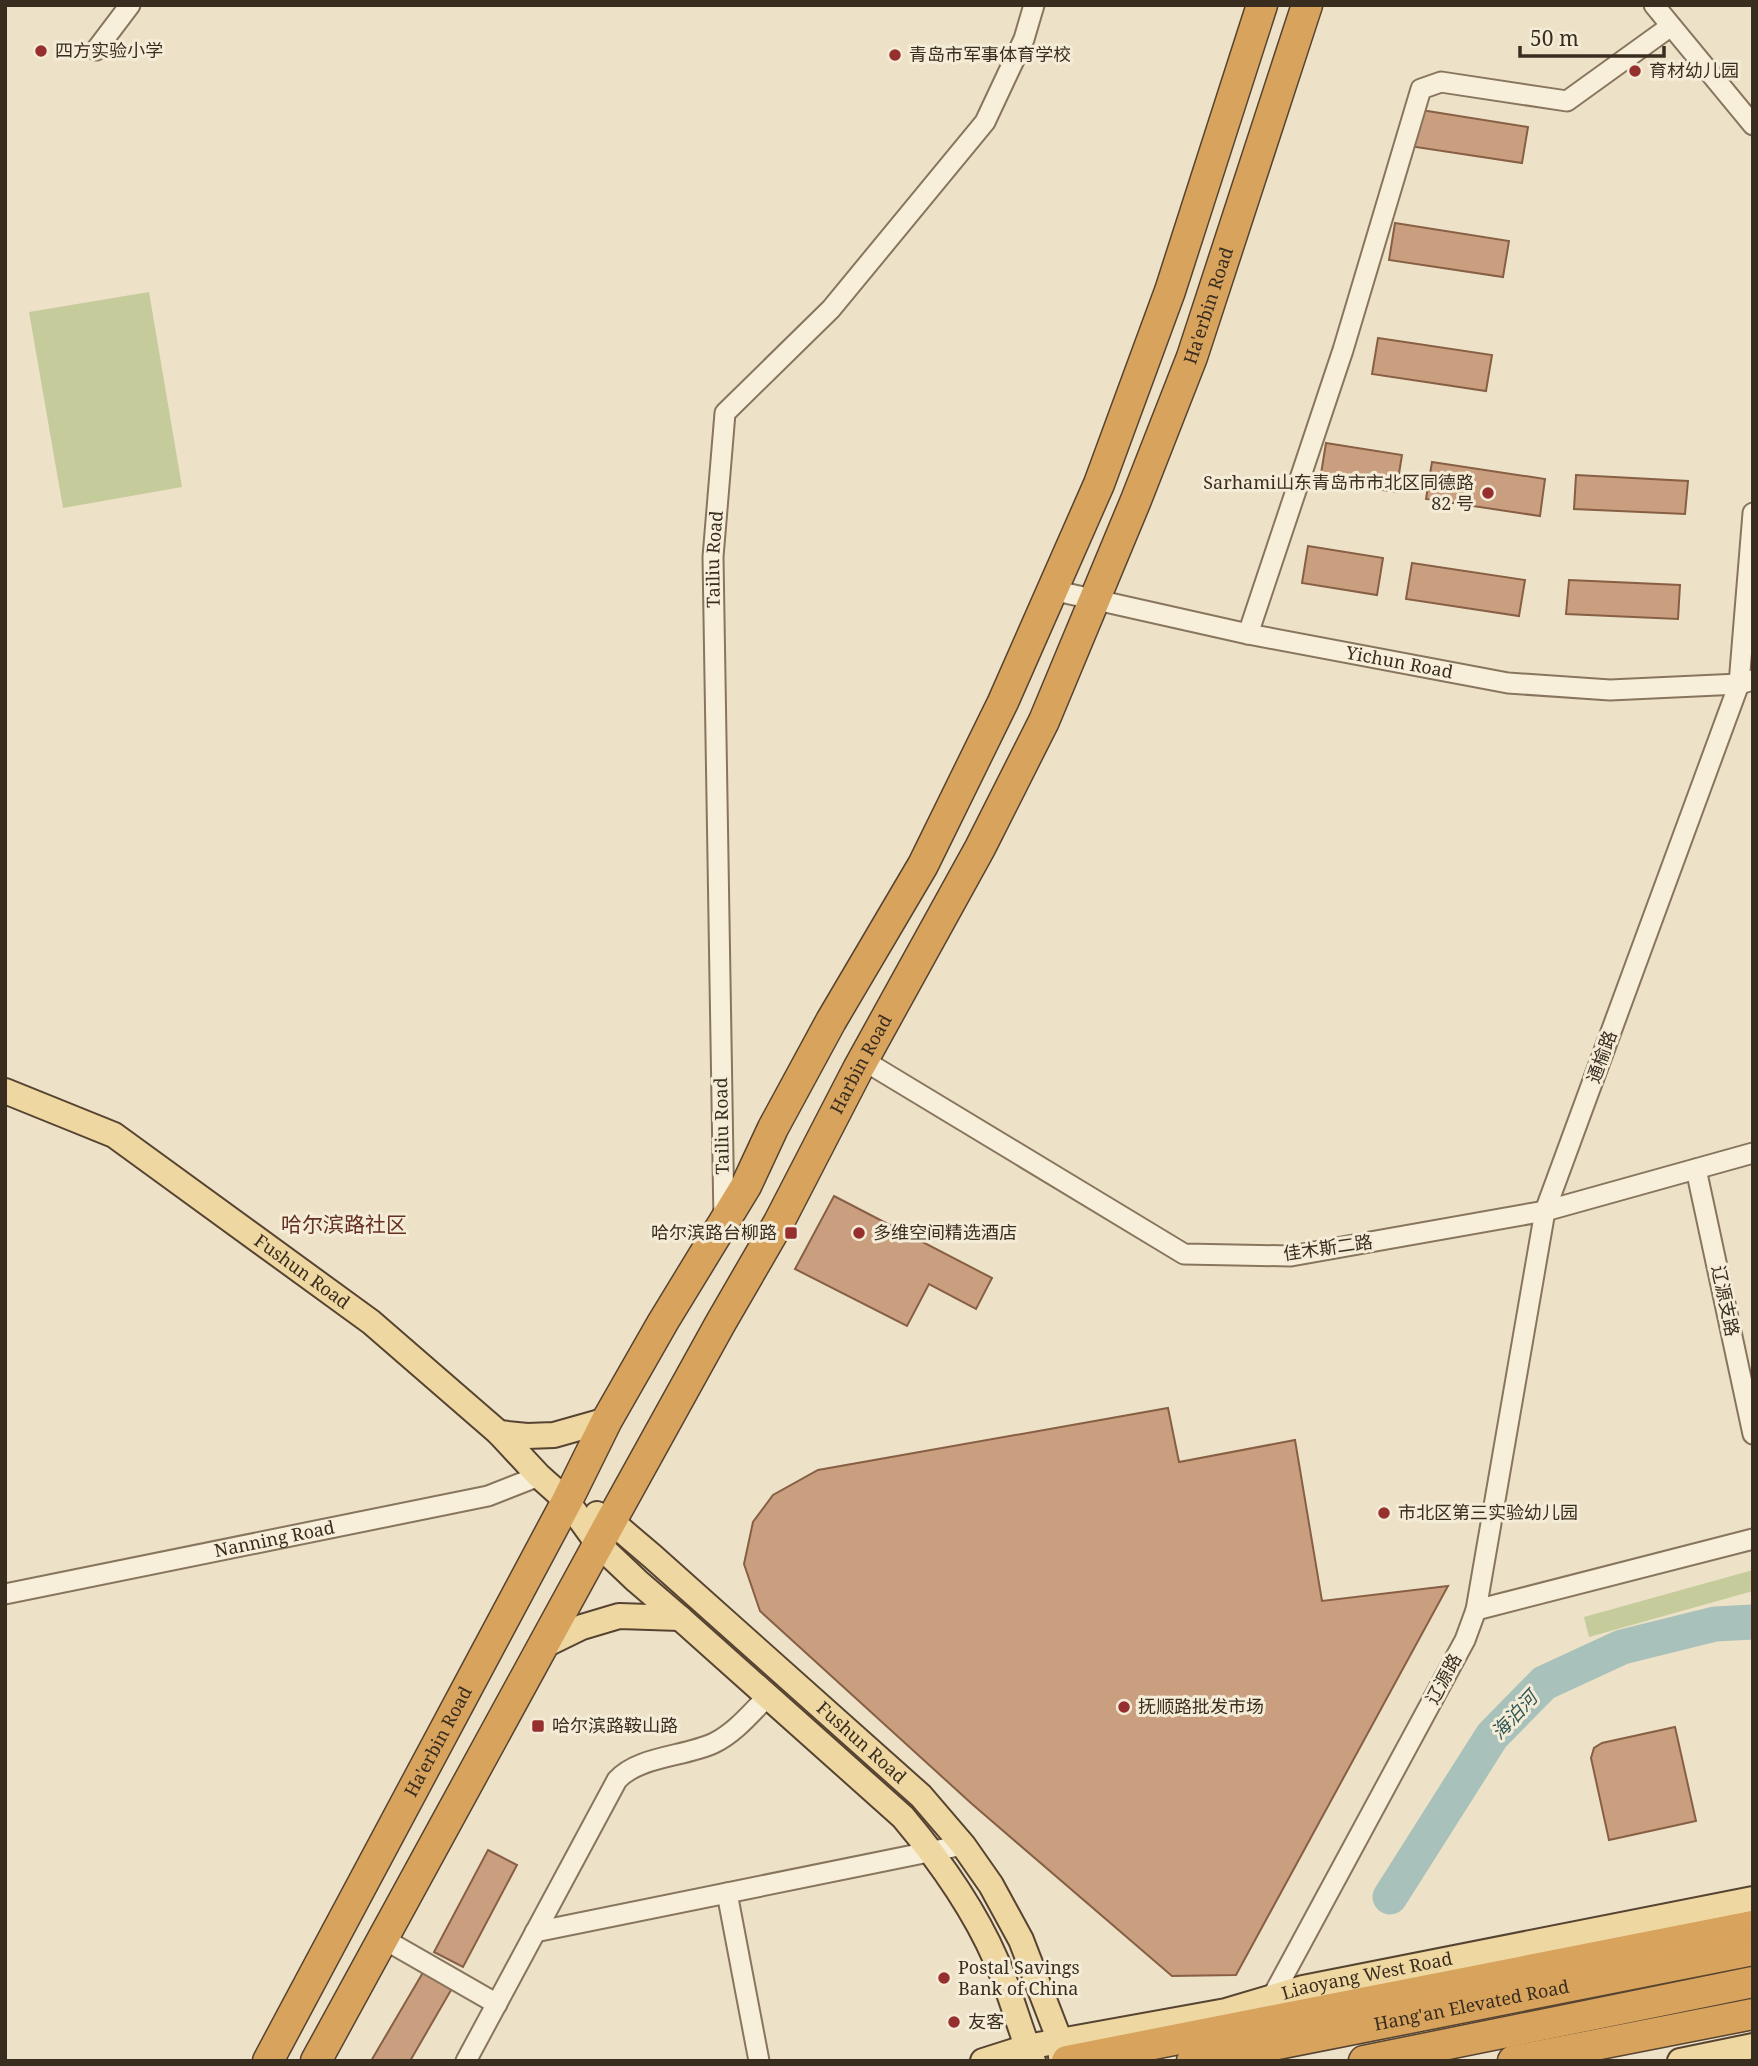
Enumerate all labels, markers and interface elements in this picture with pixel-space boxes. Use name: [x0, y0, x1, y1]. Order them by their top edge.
scale bar: [1520, 14, 1664, 58]
text: 50 m: [1530, 24, 1579, 52]
place label: 四方实验小学: [55, 38, 163, 62]
place label: 青岛市军事体育学校: [909, 42, 1071, 66]
marker: 四方实验小学: [33, 43, 49, 59]
marker: 青岛市军事体育学校: [887, 47, 903, 63]
place label: 育材幼儿园: [1649, 58, 1739, 82]
marker: 育材幼儿园: [1627, 63, 1643, 79]
street label: Ha'erbin Road: [1177, 244, 1238, 367]
place label: Sarhami山东青岛市市北区同德路 82 号: [1203, 470, 1474, 515]
marker: Sarhami山东青岛市市北区同德路 82 号: [1480, 485, 1496, 501]
street label: Tailiu Road: [700, 510, 728, 608]
street label: Yichun Road: [1343, 640, 1455, 683]
street label: Harbin Road: [824, 1010, 897, 1118]
street label: 通榆路: [1581, 1027, 1622, 1086]
street label: Tailiu Road: [708, 1077, 734, 1175]
district label: 哈尔滨路社区: [281, 1210, 407, 1238]
place label: 哈尔滨路台柳路: [651, 1220, 777, 1244]
place label: 多维空间精选酒店: [873, 1220, 1017, 1244]
marker: 哈尔滨路台柳路: [783, 1225, 799, 1241]
marker: 多维空间精选酒店: [851, 1225, 867, 1241]
street label: Fushun Road: [250, 1228, 355, 1314]
street label: 佳木斯二路: [1282, 1229, 1374, 1265]
street label: 辽源支路: [1707, 1263, 1745, 1339]
place label: 市北区第三实验幼儿园: [1398, 1500, 1578, 1524]
marker: 市北区第三实验幼儿园: [1376, 1505, 1392, 1521]
street label: Nanning Road: [212, 1514, 337, 1562]
street label: 辽源路: [1420, 1649, 1466, 1708]
street label: Ha'erbin Road: [398, 1682, 477, 1801]
water label: 海泊河: [1485, 1682, 1546, 1745]
place label: 抚顺路批发市场: [1138, 1694, 1264, 1718]
street label: Fushun Road: [812, 1695, 912, 1788]
marker: 抚顺路批发市场: [1116, 1699, 1132, 1715]
place label: 哈尔滨路鞍山路: [552, 1713, 678, 1737]
marker: 哈尔滨路鞍山路: [530, 1718, 546, 1734]
street label: Liaoyang West Road: [1279, 1946, 1454, 2005]
place label: Postal Savings Bank of China: [958, 1955, 1080, 2000]
marker: Postal Savings Bank of China: [936, 1970, 952, 1986]
street label: Hang'an Elevated Road: [1372, 1974, 1571, 2036]
place label: 友客: [968, 2009, 1004, 2033]
marker: 友客: [946, 2014, 962, 2030]

